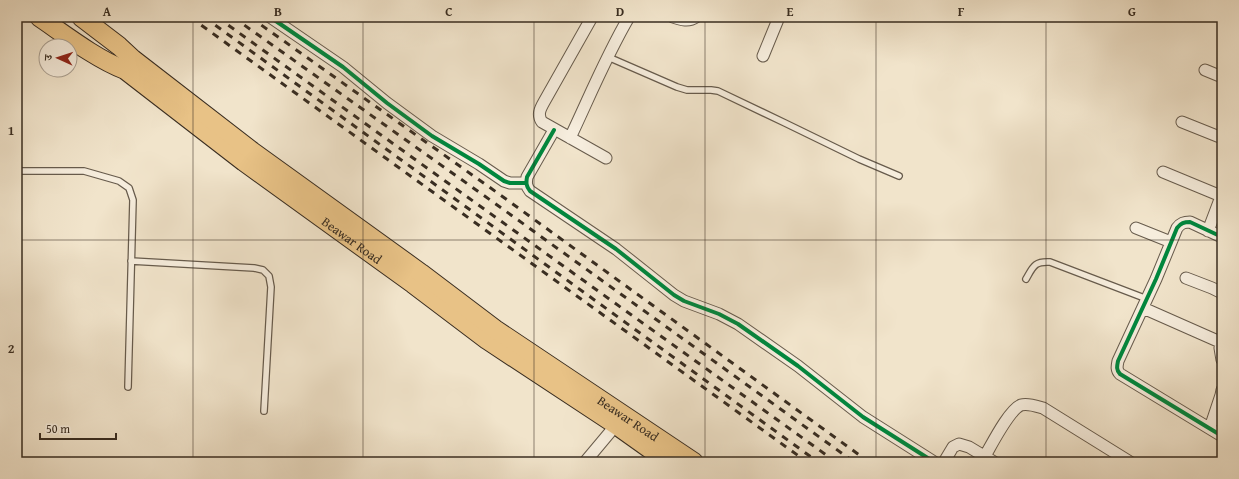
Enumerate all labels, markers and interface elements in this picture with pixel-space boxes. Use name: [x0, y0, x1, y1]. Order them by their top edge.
text: A: [103, 2, 112, 21]
text: B: [274, 2, 282, 21]
text: C: [445, 2, 453, 21]
text: D: [616, 2, 624, 21]
text: E: [787, 2, 794, 21]
text: F: [958, 2, 965, 21]
text: G: [1128, 2, 1136, 21]
north arrow: [38, 38, 78, 78]
text: उ: [40, 53, 56, 62]
text: 1: [8, 121, 14, 140]
street label: Beawar Road: [318, 212, 386, 268]
text: 2: [8, 339, 15, 358]
street label: Beawar Road: [594, 391, 663, 446]
scale bar: [40, 415, 116, 441]
text: 50 m: [46, 420, 70, 437]

